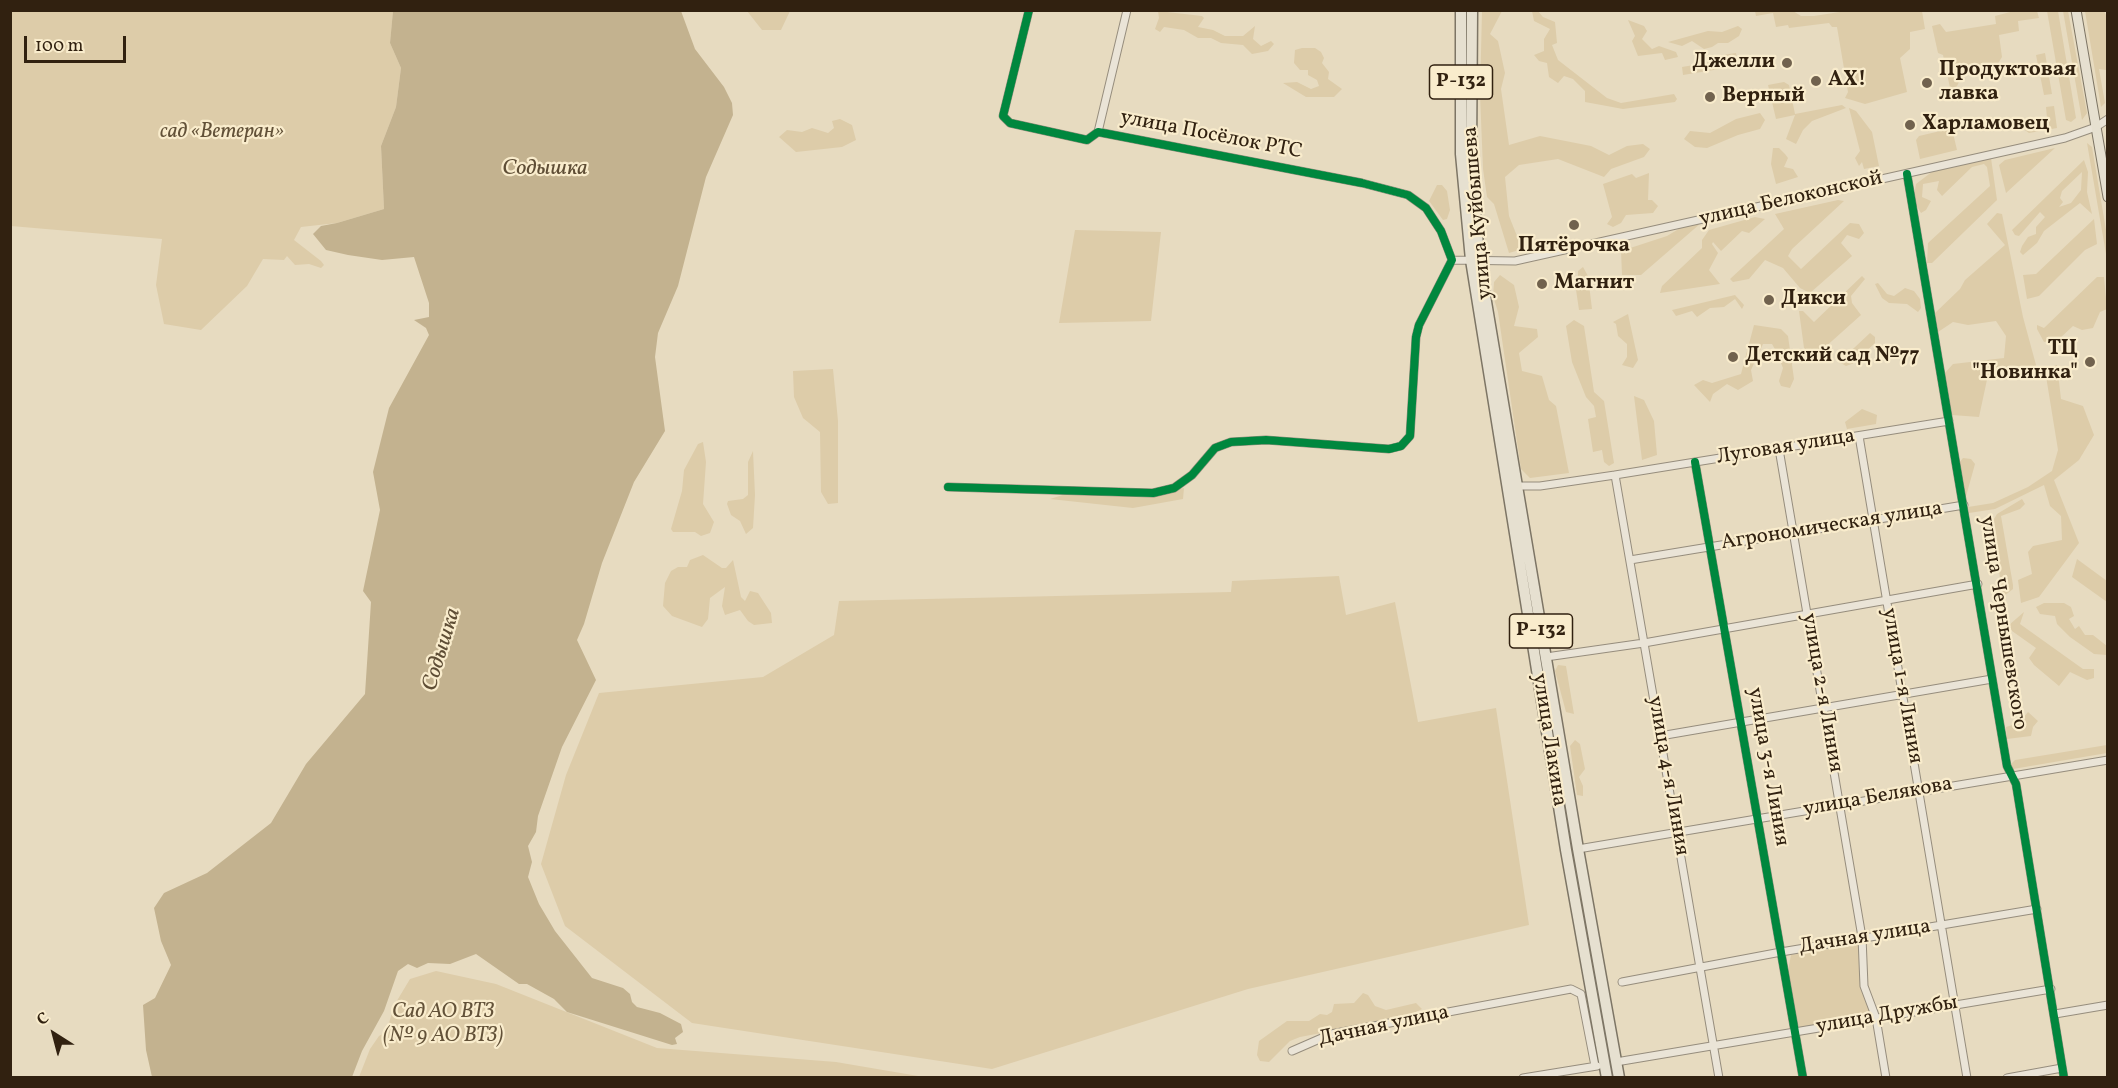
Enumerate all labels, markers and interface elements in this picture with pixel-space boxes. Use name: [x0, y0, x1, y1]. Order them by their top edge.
scale bar: [27, 24, 129, 62]
text: 100 m: [35, 34, 84, 59]
place label: Джелли: [1692, 50, 1775, 76]
marker: Джелли: [1780, 56, 1794, 70]
place label: Продуктовая лавка: [1939, 58, 2076, 108]
road number: Р-132: [1430, 65, 1492, 99]
place label: АХ!: [1828, 68, 1866, 94]
marker: АХ!: [1809, 74, 1823, 88]
marker: Продуктовая лавка: [1920, 76, 1934, 90]
place label: Верный: [1722, 84, 1805, 110]
marker: Верный: [1703, 90, 1717, 104]
street label: улица Посёлок РТС: [1118, 106, 1304, 166]
place label: Харламовец: [1922, 112, 2050, 138]
marker: Харламовец: [1903, 118, 1917, 132]
park label: сад «Ветеран»: [160, 120, 284, 146]
street label: улица Куйбышева: [1459, 125, 1499, 301]
water label: Содышка: [502, 157, 588, 183]
street label: улица Белоконской: [1697, 167, 1885, 233]
marker: Пятёрочка: [1567, 218, 1581, 232]
place label: Пятёрочка: [1518, 234, 1630, 260]
place label: Магнит: [1554, 271, 1634, 297]
marker: Магнит: [1535, 277, 1549, 291]
place label: Дикси: [1781, 287, 1846, 313]
marker: Дикси: [1762, 293, 1776, 307]
place label: ТЦ "Новинка": [1972, 337, 2078, 387]
place label: Детский сад №77: [1745, 344, 1920, 370]
marker: Детский сад №77: [1726, 350, 1740, 364]
marker: ТЦ "Новинка": [2083, 355, 2097, 369]
street label: Луговая улица: [1715, 425, 1857, 471]
street label: Агрономическая улица: [1719, 497, 1945, 557]
street label: улица Чернышевского: [1973, 514, 2031, 732]
water label: Содышка: [418, 605, 468, 695]
street label: улица 1-я Линия: [1875, 606, 1927, 766]
street label: улица 2-я Линия: [1795, 611, 1847, 775]
road number: Р-132: [1510, 614, 1572, 648]
street label: улица Лакина: [1525, 672, 1571, 808]
street label: улица 3-я Линия: [1741, 686, 1793, 848]
street label: улица 4-я Линия: [1641, 694, 1693, 858]
street label: улица Белякова: [1801, 772, 1955, 824]
street label: Дачная улица: [1797, 915, 1933, 961]
street label: улица Дружбы: [1814, 991, 1960, 1041]
park label: Сад АО ВТЗ (№ 9 АО ВТЗ): [383, 1000, 503, 1050]
street label: Дачная улица: [1316, 1001, 1452, 1053]
north arrow: [24, 1004, 84, 1064]
text: С: [33, 1008, 54, 1031]

